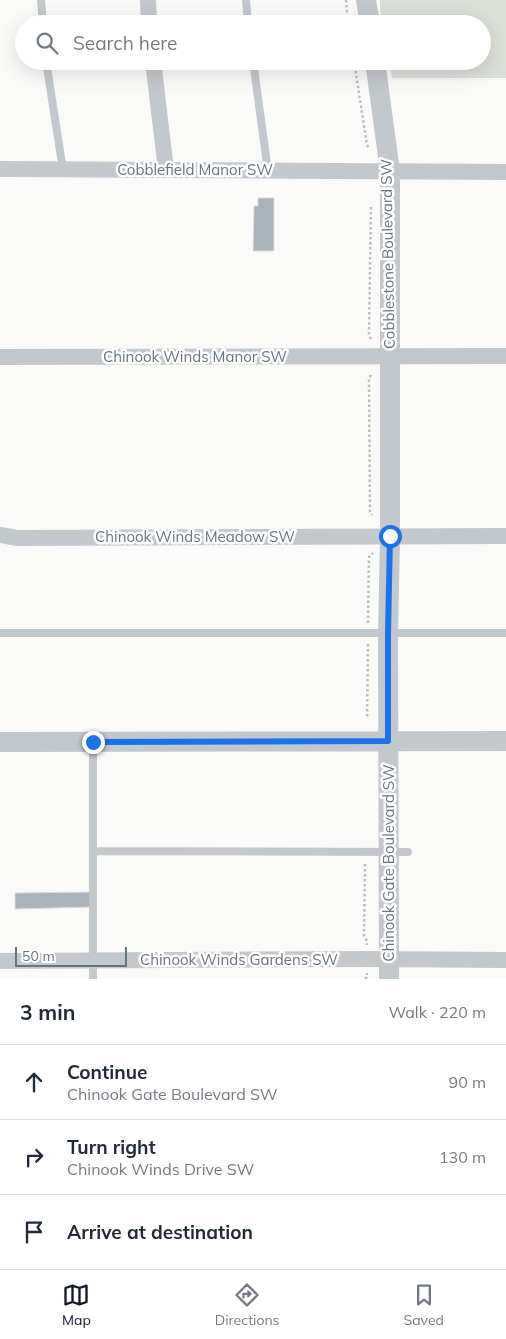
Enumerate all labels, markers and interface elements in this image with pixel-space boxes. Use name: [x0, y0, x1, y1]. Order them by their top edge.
search box: [15, 15, 491, 70]
icon: search: [33, 29, 61, 57]
text: Search here: [73, 31, 177, 55]
street label: Cobblestone Boulevard SW: [376, 159, 399, 349]
street label: Cobblefield Manor SW: [117, 160, 273, 179]
street label: Chinook Winds Manor SW: [103, 347, 287, 366]
route start: [379, 525, 402, 548]
street label: Chinook Winds Meadow SW: [95, 527, 295, 546]
route end: [82, 731, 105, 754]
street label: Chinook Gate Boulevard SW: [379, 764, 398, 962]
scale bar: [15, 944, 128, 967]
text: 50 m: [22, 947, 55, 965]
street label: Chinook Winds Gardens SW: [140, 950, 338, 969]
text: 3 min: [20, 999, 75, 1025]
text: Walk · 220 m: [388, 1002, 486, 1022]
text: Continue: [67, 1060, 147, 1084]
icon: ahead: [20, 1068, 48, 1096]
text: 90 m: [449, 1072, 486, 1092]
text: Chinook Gate Boulevard SW: [67, 1084, 278, 1104]
text: Turn right: [67, 1135, 156, 1159]
icon: right: [20, 1143, 48, 1171]
text: 130 m: [439, 1147, 486, 1167]
text: Chinook Winds Drive SW: [67, 1159, 254, 1179]
icon: arrive: [20, 1218, 48, 1246]
text: Arrive at destination: [67, 1220, 253, 1244]
tab: Map: [62, 1281, 91, 1329]
tab: Directions: [215, 1281, 280, 1329]
tab: Saved: [404, 1281, 444, 1329]

